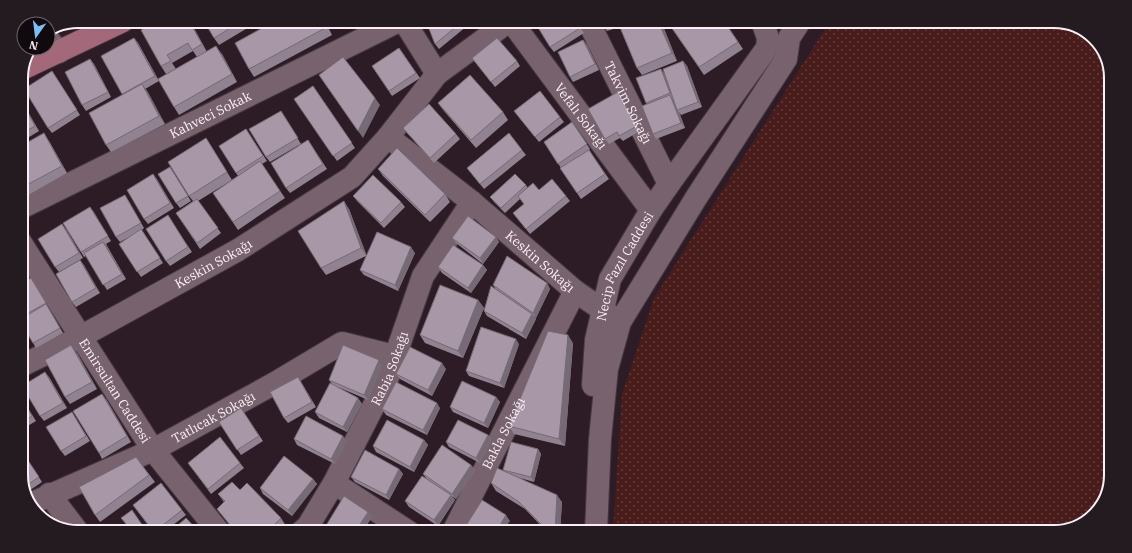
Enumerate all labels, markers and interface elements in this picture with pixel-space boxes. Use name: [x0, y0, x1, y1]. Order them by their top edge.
north arrow: [16, 16, 56, 56]
text: N: [27, 38, 39, 54]
street label: Takvim Sokağı: [601, 58, 656, 147]
street label: Vefalı Sokağı: [551, 79, 611, 152]
street label: Kahveci Sokak: [166, 87, 254, 142]
street label: Necip Fazıl Caddesi: [592, 208, 657, 322]
street label: Keskin Sokağı: [502, 227, 579, 296]
street label: Keskin Sokağı: [172, 235, 255, 292]
street label: Rabia Sokağı: [367, 329, 412, 408]
street label: Emirsultan Caddesi: [75, 335, 155, 446]
street label: Tatlıcak Sokağı: [168, 387, 258, 447]
street label: Bakla Sokağı: [478, 394, 528, 472]

